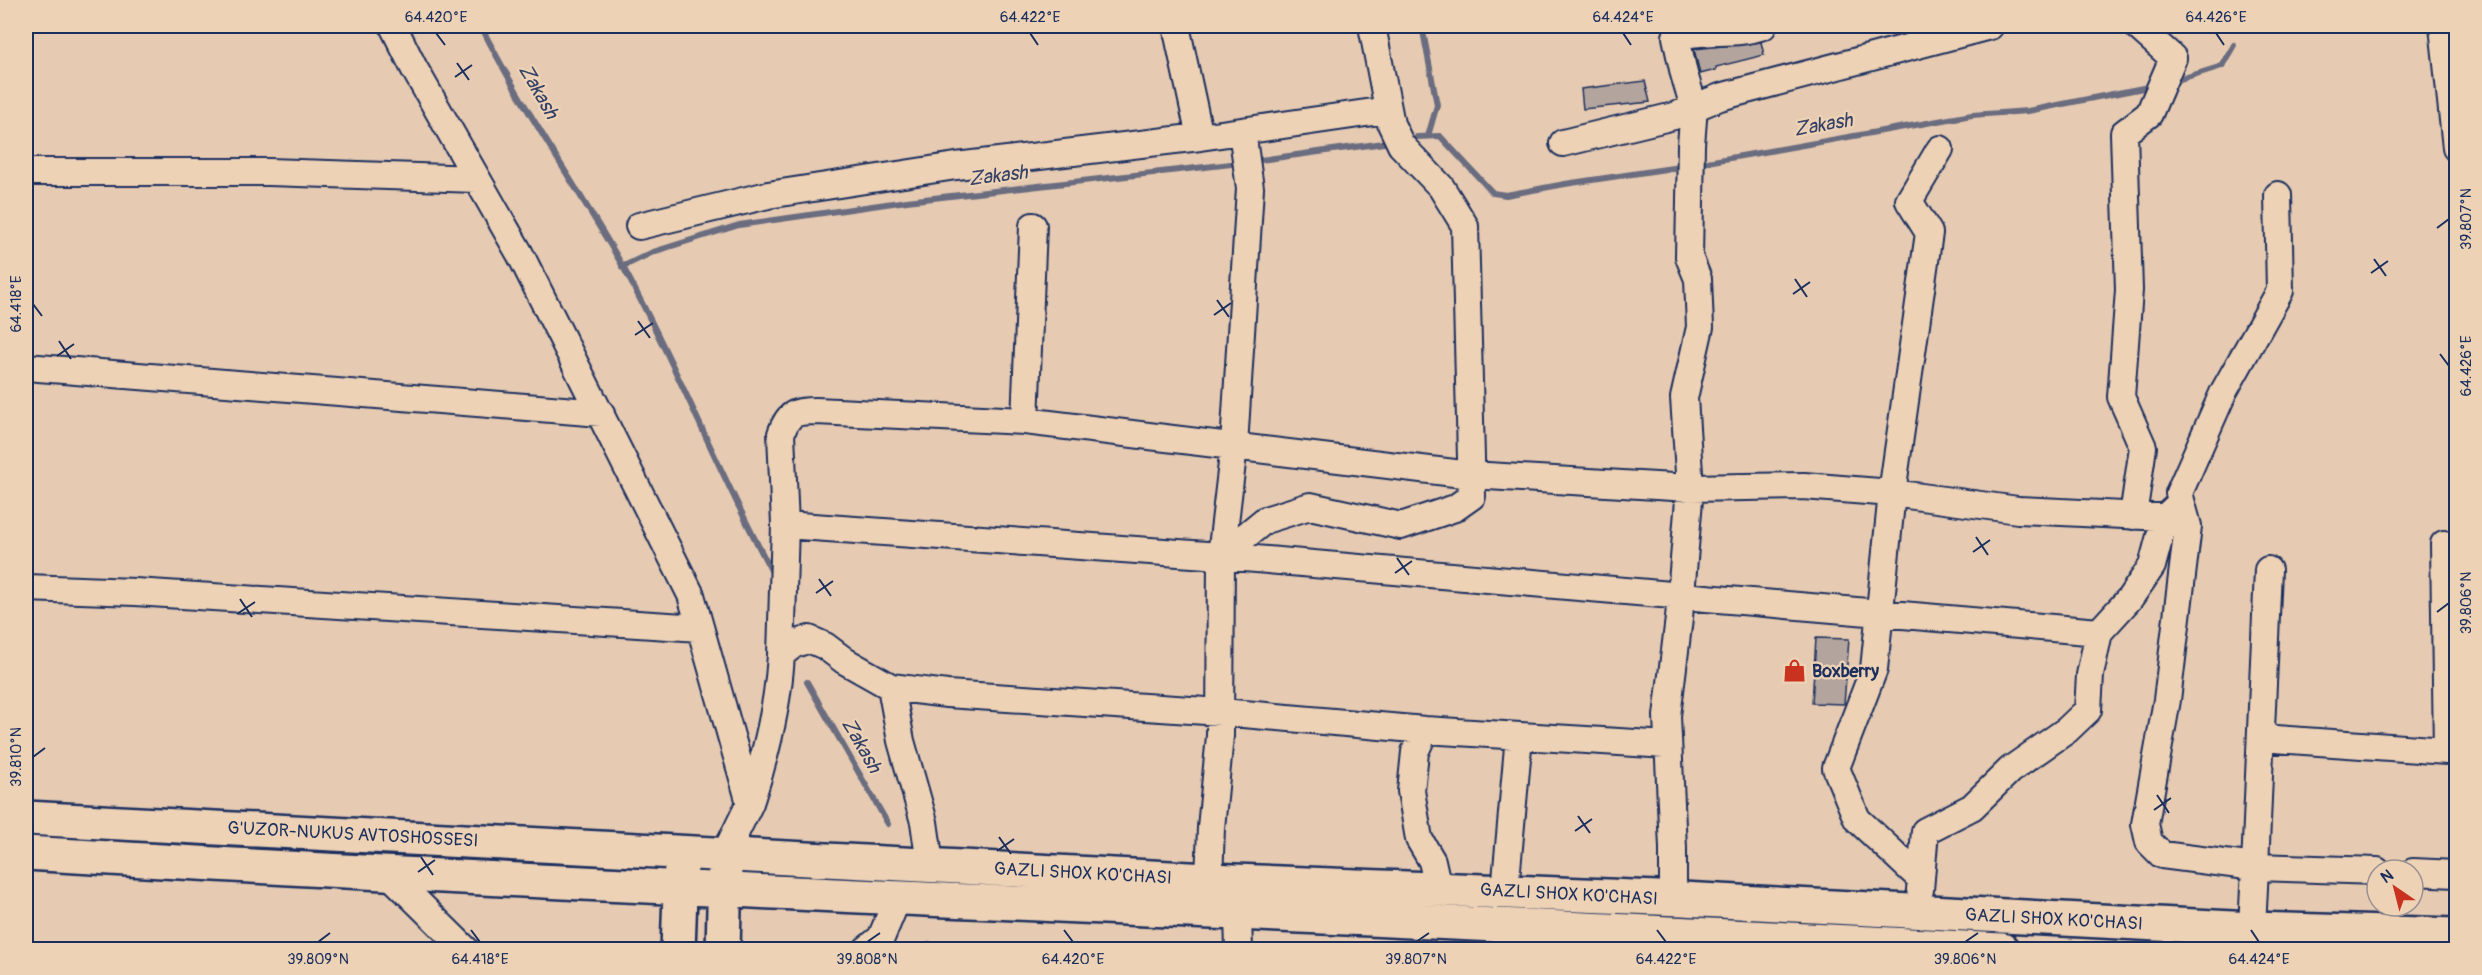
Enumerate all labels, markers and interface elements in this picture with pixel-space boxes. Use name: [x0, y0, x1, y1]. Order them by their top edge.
text: 64.420°E: [405, 8, 467, 27]
text: 64.422°E: [1000, 8, 1060, 27]
text: 64.424°E: [1593, 8, 1654, 27]
text: 64.426°E: [2186, 8, 2247, 27]
water label: Zakash: [513, 59, 565, 124]
water label: Zakash: [1792, 107, 1856, 142]
water label: Zakash: [967, 159, 1030, 191]
text: 39.807°N: [2457, 188, 2476, 250]
text: 64.418°E: [7, 275, 26, 333]
text: 64.426°E: [2457, 335, 2476, 396]
text: 39.806°N: [2457, 572, 2476, 634]
shop icon: Boxberry: [1781, 658, 1807, 684]
place label: Boxberry: [1812, 660, 1879, 683]
water label: Zakash: [836, 713, 888, 778]
text: 39.810°N: [7, 727, 26, 787]
street label: G'UZOR-NUKUS AVTOSHOSSESI: [227, 816, 479, 853]
street label: GAZLI SHOX KO'CHASI: [993, 857, 1172, 890]
north arrow: [2365, 858, 2425, 918]
text: N: [2377, 865, 2397, 888]
street label: GAZLI SHOX KO'CHASI: [1479, 878, 1658, 911]
street label: GAZLI SHOX KO'CHASI: [1964, 903, 2143, 936]
text: 39.809°N: [287, 950, 349, 969]
text: 64.418°E: [451, 950, 509, 969]
text: 39.808°N: [836, 950, 898, 969]
text: 64.420°E: [1042, 950, 1104, 969]
text: 39.807°N: [1385, 950, 1447, 969]
text: 64.422°E: [1636, 950, 1696, 969]
text: 39.806°N: [1934, 950, 1996, 969]
text: 64.424°E: [2229, 950, 2290, 969]

